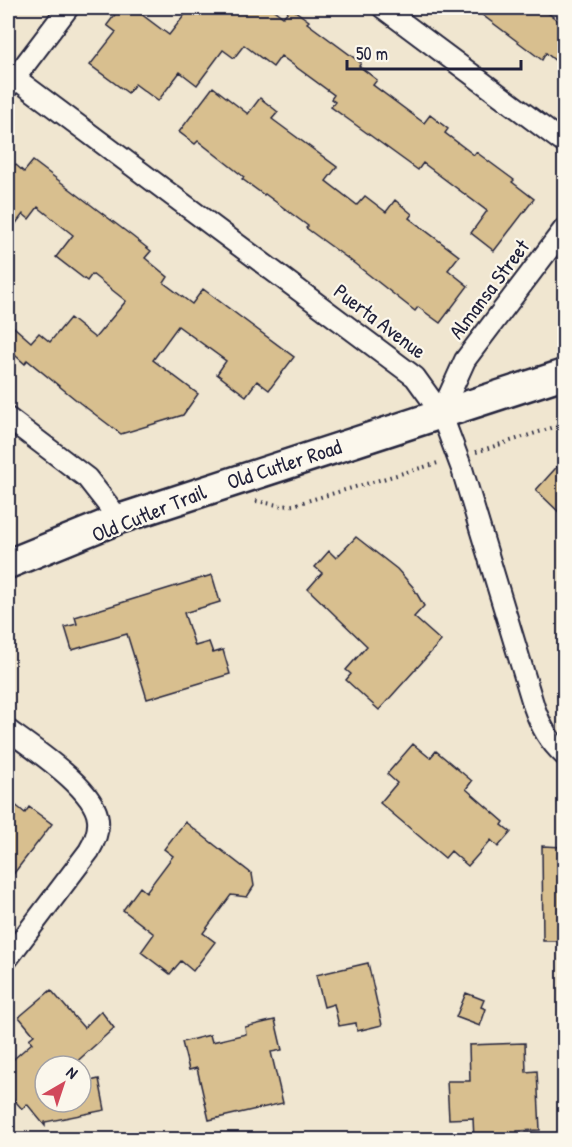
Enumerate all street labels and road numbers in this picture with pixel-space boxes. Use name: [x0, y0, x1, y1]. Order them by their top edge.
street label: Almansa Street: [442, 233, 537, 345]
street label: Puerta Avenue: [328, 277, 432, 365]
street label: Old Cutler Road: [223, 432, 345, 496]
street label: Old Cutler Trail: [88, 477, 211, 549]

